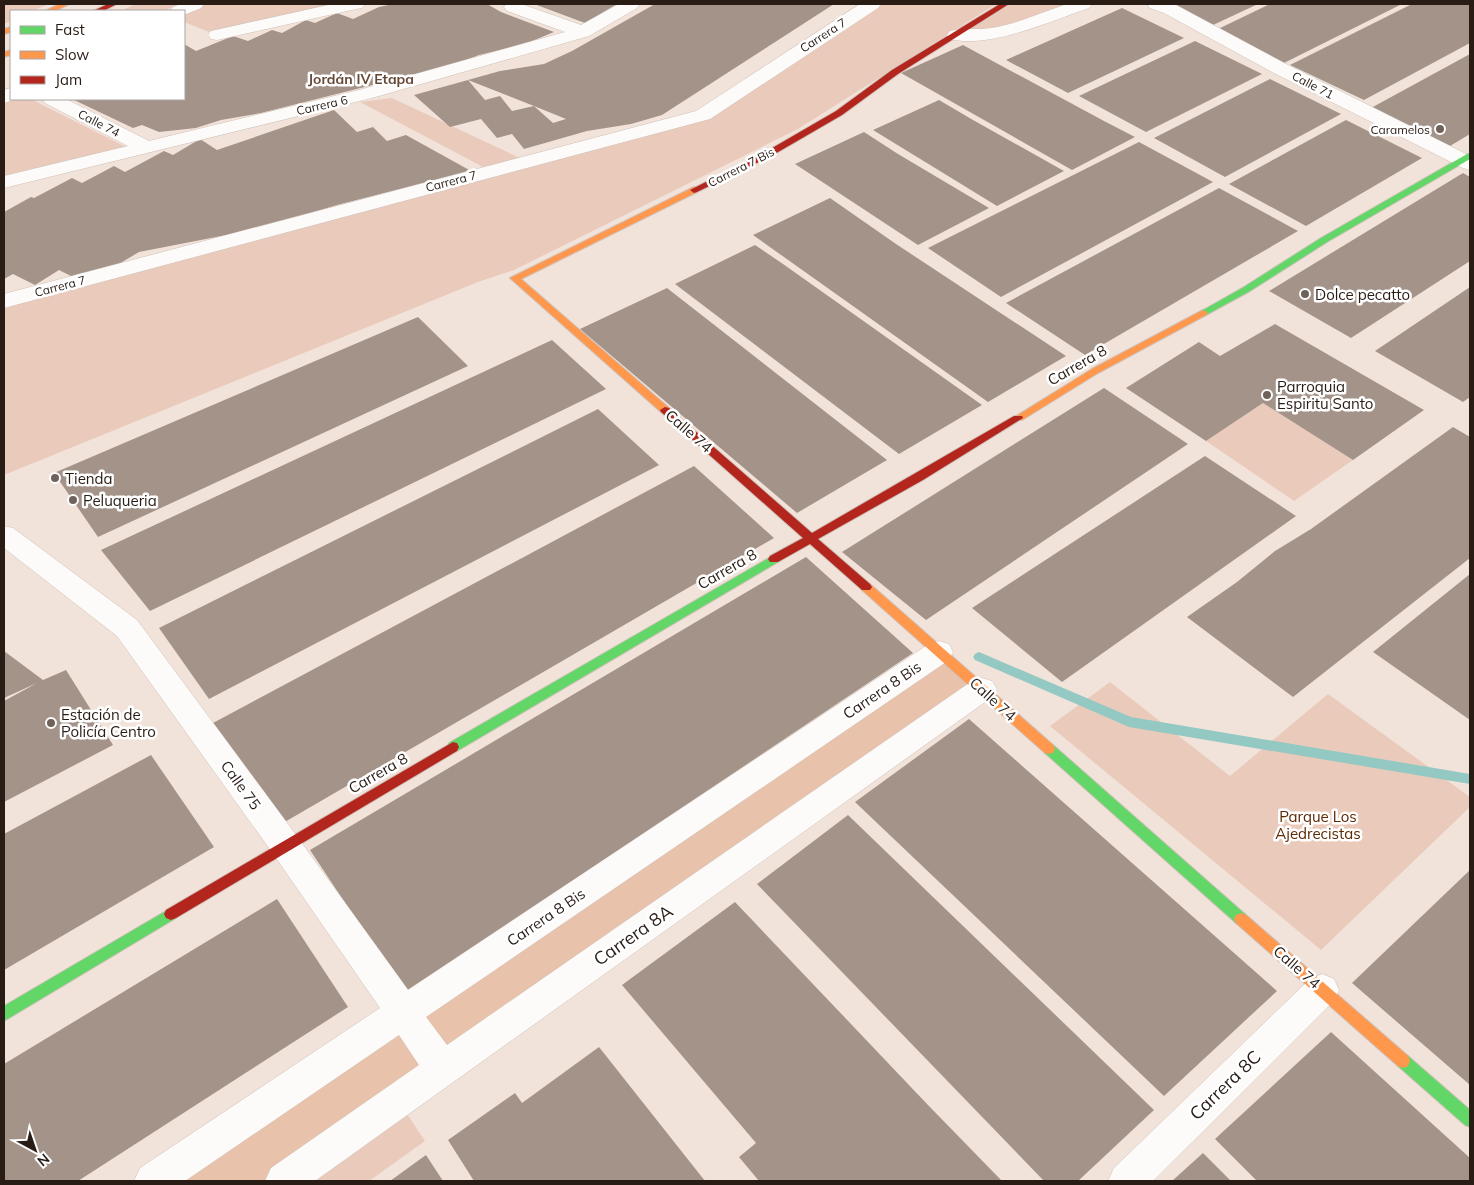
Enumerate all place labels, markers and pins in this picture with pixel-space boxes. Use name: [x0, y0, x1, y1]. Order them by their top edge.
place label: Caramelos: [1371, 122, 1430, 137]
marker: Caramelos: [1434, 123, 1446, 135]
place label: Dolce pecatto: [1315, 285, 1410, 304]
marker: Dolce pecatto: [1299, 288, 1311, 300]
place label: Parroquia Espiritu Santo: [1277, 377, 1373, 413]
marker: Parroquia Espiritu Santo: [1261, 389, 1273, 401]
place label: Tienda: [65, 469, 113, 488]
marker: Tienda: [49, 472, 61, 484]
place label: Peluqueria: [83, 491, 157, 510]
marker: Peluqueria: [67, 494, 79, 506]
place label: Estación de Policía Centro: [61, 705, 156, 741]
marker: Estación de Policía Centro: [45, 717, 57, 729]

